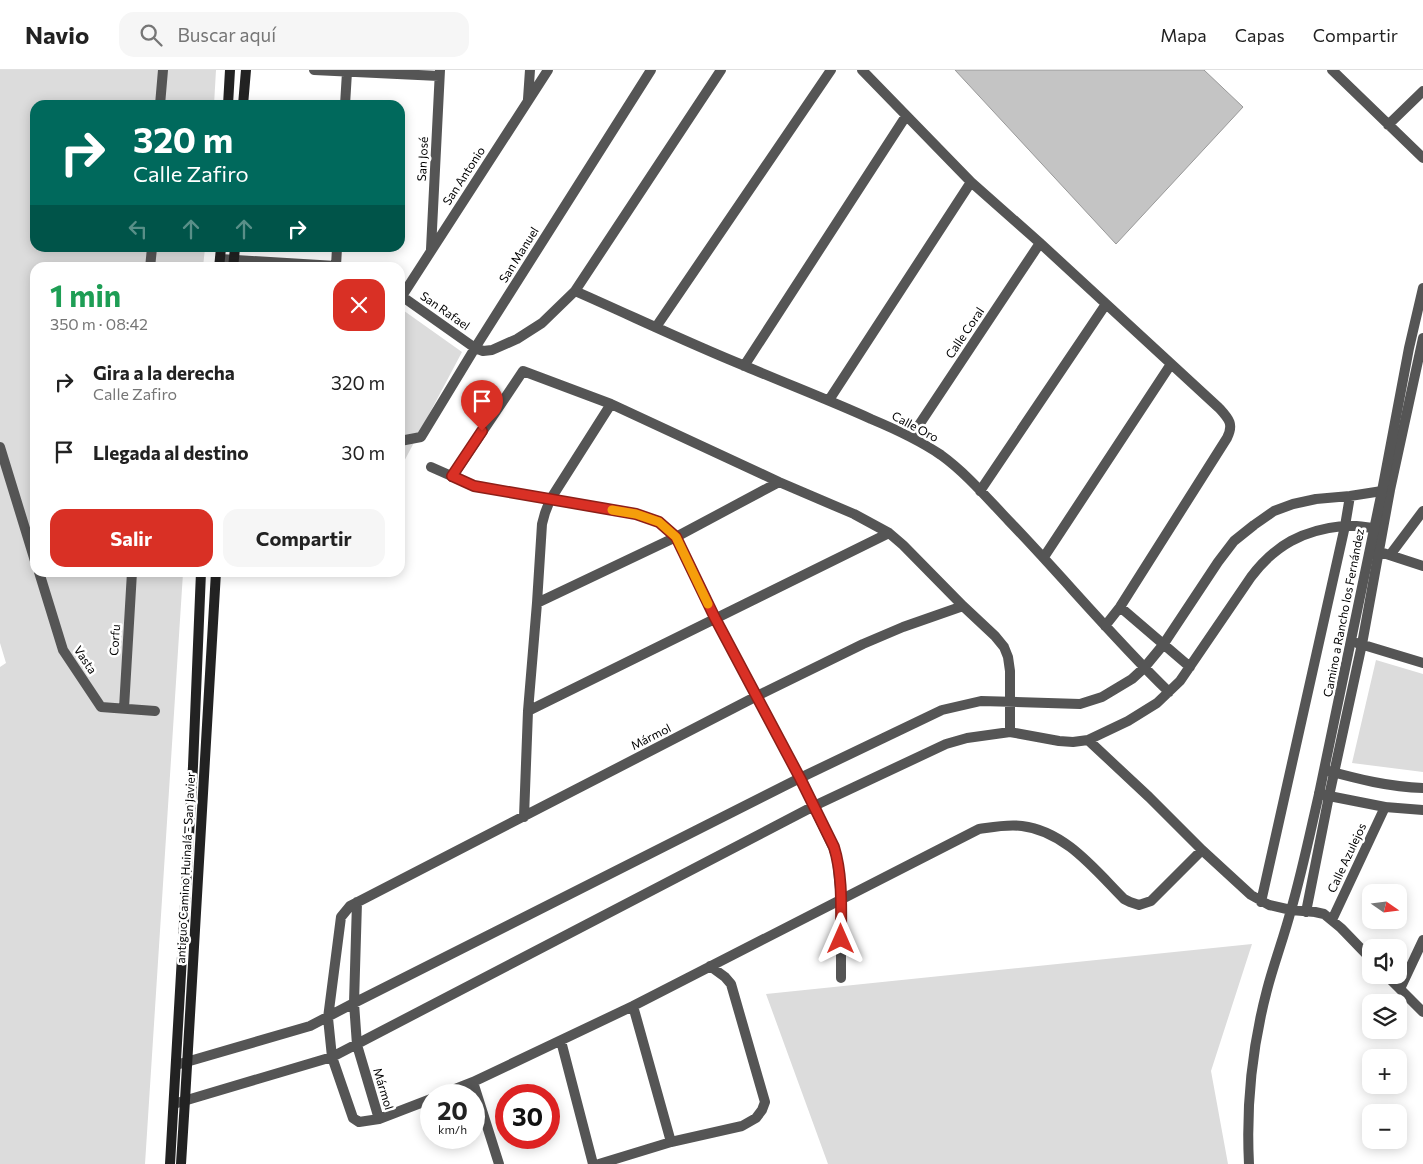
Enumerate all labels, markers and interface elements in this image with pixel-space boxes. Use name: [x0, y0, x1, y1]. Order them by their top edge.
search box: [119, 12, 469, 57]
text: Navio: [25, 20, 89, 49]
icon: search: [137, 21, 165, 49]
text: Buscar aquí: [177, 23, 276, 46]
text: Mapa: [1160, 24, 1207, 46]
text: Capas: [1235, 24, 1285, 46]
text: Compartir: [1313, 24, 1398, 46]
text: 320 m: [133, 117, 233, 160]
icon: right: [50, 120, 115, 185]
street label: San José: [414, 136, 431, 182]
street label: San Antonio: [439, 144, 487, 207]
text: Calle Zafiro: [133, 160, 249, 187]
icon: left: [124, 215, 152, 243]
icon: ahead: [177, 215, 205, 243]
icon: ahead: [230, 215, 258, 243]
icon: right: [283, 215, 311, 243]
street label: San Manuel: [495, 224, 541, 285]
text: 1 min: [50, 276, 121, 313]
button: close: [333, 279, 385, 331]
street label: San Rafael: [418, 288, 473, 332]
street label: Calle Coral: [942, 304, 986, 361]
text: 350 m · 08:42: [50, 314, 148, 333]
text: Gira a la derecha: [93, 361, 235, 384]
icon: right: [50, 368, 78, 396]
text: 320 m: [331, 371, 385, 394]
pin: [461, 380, 503, 431]
text: Calle Zafiro: [93, 384, 177, 403]
icon: arrive: [468, 387, 496, 415]
street label: Calle Oro: [890, 408, 941, 444]
icon: arrive: [50, 438, 78, 466]
text: Llegada al destino: [93, 441, 249, 464]
text: 30 m: [342, 441, 385, 464]
button: Salir: [50, 509, 213, 567]
button: Compartir: [223, 509, 385, 567]
street label: Camino a Rancho los Fernández: [1320, 527, 1366, 698]
street label: Corfu: [106, 624, 122, 656]
street label: Vasta: [71, 643, 100, 676]
street label: Mármol: [628, 720, 673, 752]
street label: antiguo Camino Huinalá - San Javier: [173, 772, 198, 964]
street label: Calle Azulejos: [1324, 821, 1368, 895]
north arrow: [1362, 884, 1408, 929]
map controls: [1362, 884, 1407, 1149]
position arrow: [814, 912, 866, 964]
button: sound: [1362, 939, 1407, 984]
button: layers: [1362, 994, 1407, 1039]
button: +: [1362, 1049, 1407, 1094]
street label: Mármol: [371, 1066, 397, 1111]
speed limit sign: 30: [495, 1084, 560, 1149]
text: 20: [437, 1095, 468, 1125]
button: −: [1362, 1104, 1407, 1149]
text: km/h: [438, 1122, 467, 1136]

